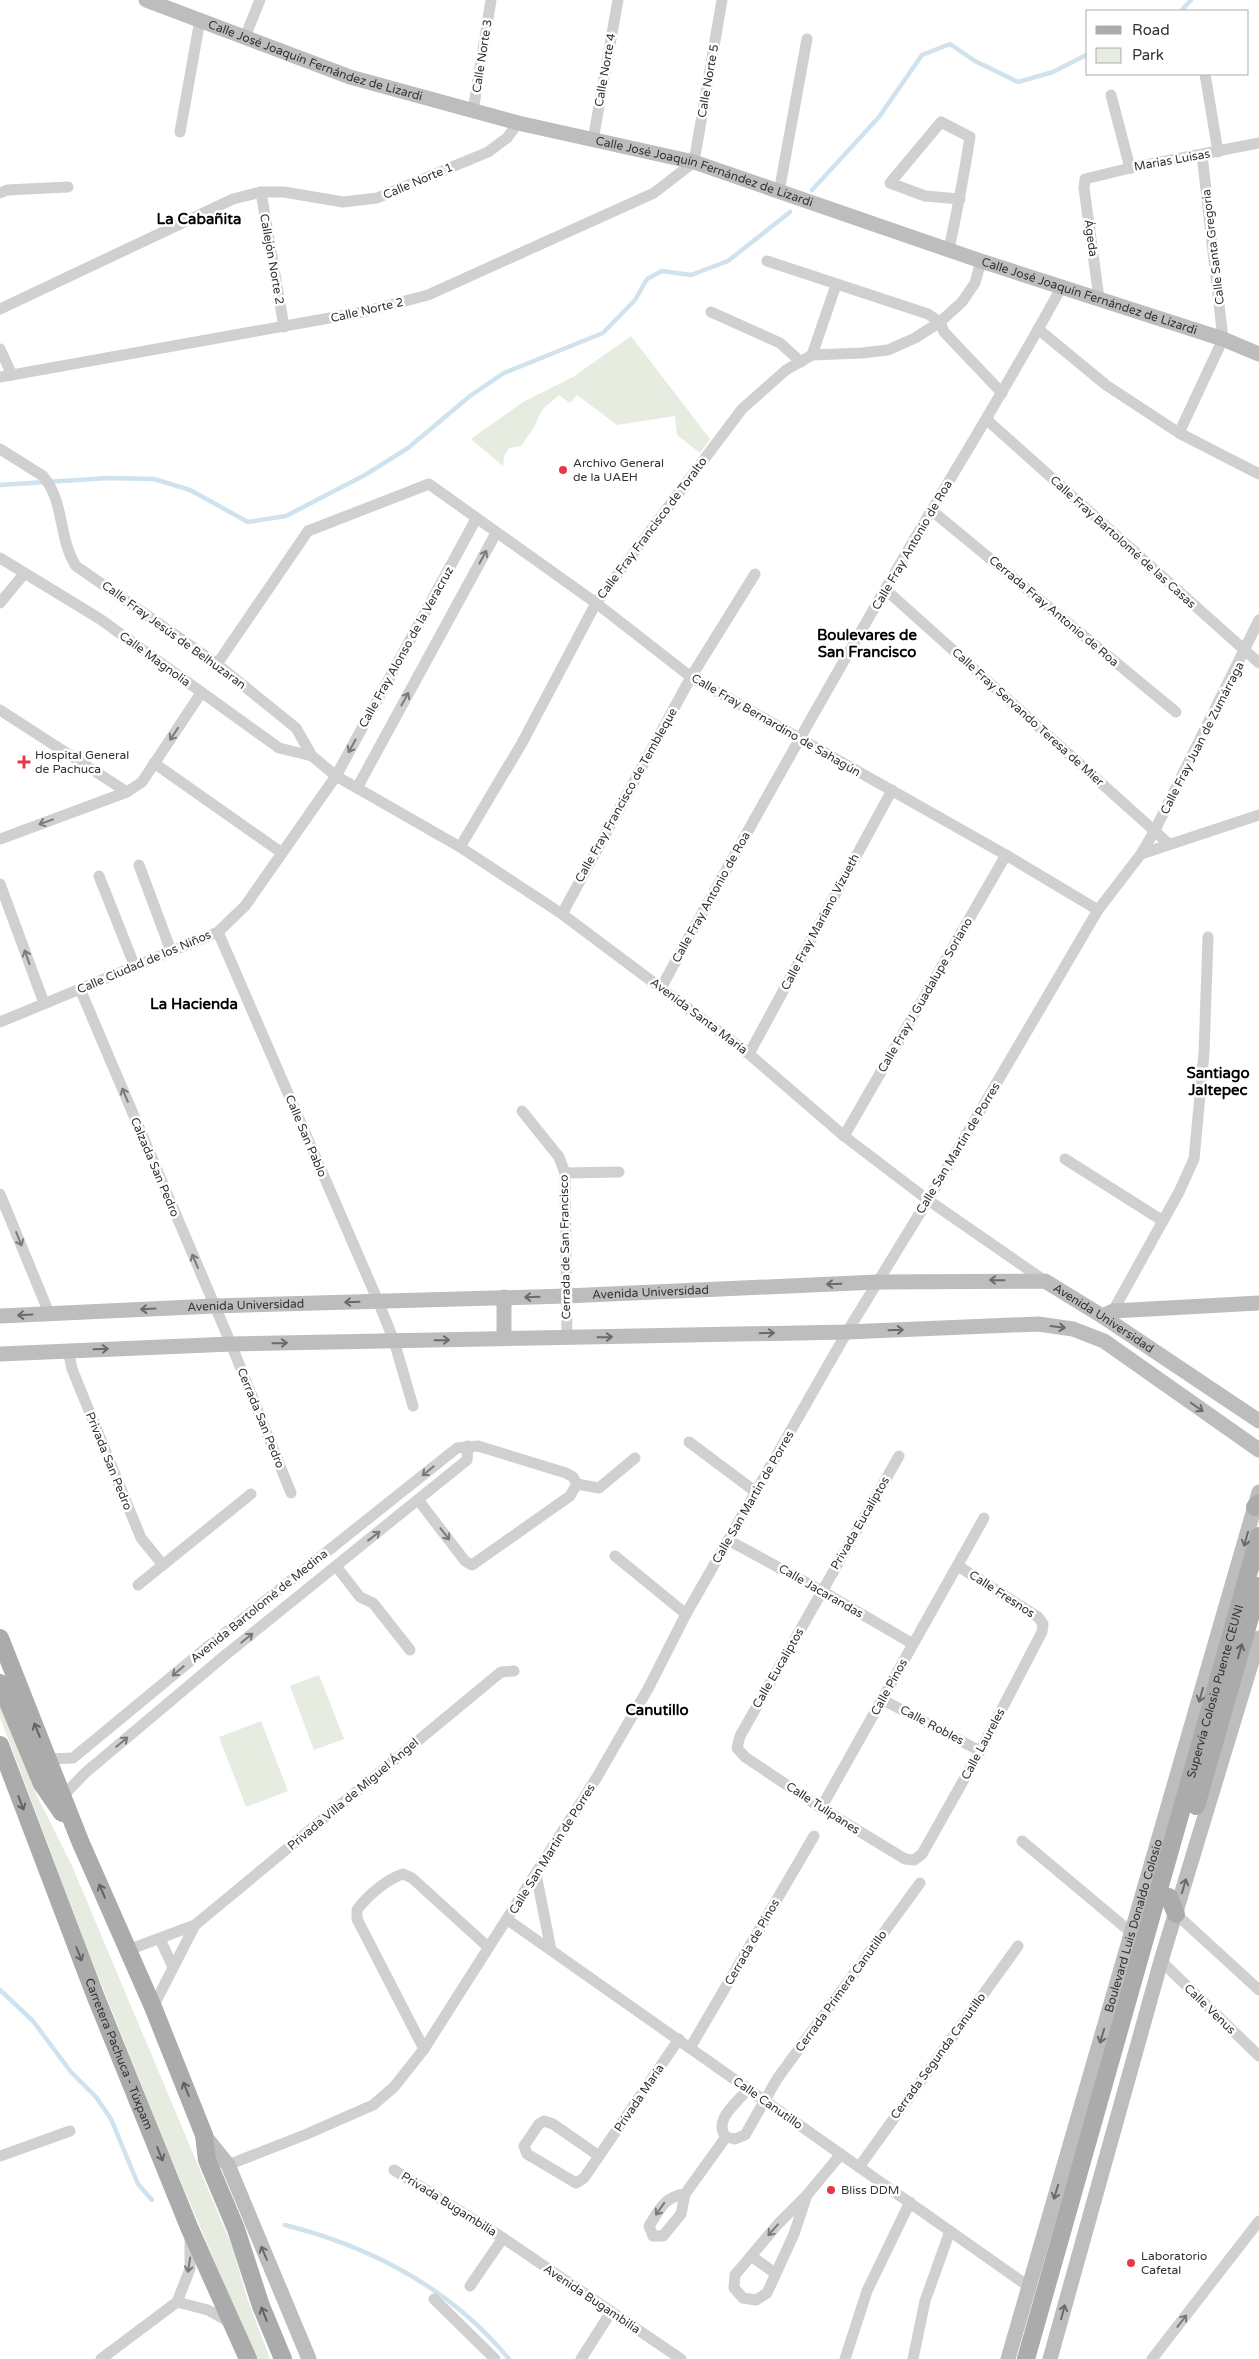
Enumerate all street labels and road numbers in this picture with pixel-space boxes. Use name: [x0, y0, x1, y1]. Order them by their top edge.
street label: Calle José Joaquín Fernández de Lizardi: [206, 17, 424, 104]
street label: Calle Norte 3: [469, 18, 495, 94]
street label: Calle Norte 4: [592, 32, 618, 108]
street label: Calle Norte 5: [695, 43, 721, 119]
street label: Calle José Joaquín Fernández de Lizardi: [594, 133, 815, 210]
street label: Marias Luisas: [1133, 146, 1211, 174]
street label: Calle Norte 1: [381, 160, 455, 202]
street label: Calle Santa Gregoria: [1199, 188, 1227, 306]
street label: Callejón Norte 2: [257, 213, 287, 305]
street label: Ágeda: [1081, 218, 1101, 258]
street label: Calle José Joaquín Fernández de Lizardi: [980, 255, 1199, 337]
street label: Calle Norte 2: [329, 295, 405, 325]
street label: Calle Fray Francisco de Toralto: [594, 454, 710, 602]
street label: Calle Fray Bartolomé de las Casas: [1047, 473, 1199, 611]
street label: Calle Fray Antonio de Roa: [869, 478, 955, 612]
street label: Cerrada Fray Antonio de Roa: [986, 553, 1122, 669]
street label: Calle Fray Alonso de la Veracruz: [356, 564, 456, 730]
street label: Calle Fray Jesús de Belhuzaran: [99, 578, 249, 692]
street label: Calle Magnolia: [117, 629, 193, 689]
street label: Calle Fray Servando Teresa de Mier: [949, 645, 1107, 789]
street label: Calle Fray Juan de Zumárraga: [1157, 659, 1247, 817]
street label: Calle Fray Bernardino de Sahagún: [689, 671, 863, 779]
street label: Calle Fray Francisco de Tembleque: [572, 705, 680, 885]
street label: Calle Fray Antonio de Roa: [669, 829, 753, 965]
street label: Calle Fray Mariano Vizueth: [778, 851, 862, 993]
street label: Calle Fray J Guadalupe Soriano: [875, 915, 975, 1075]
street label: Calle Ciudad de los Niños: [75, 927, 213, 997]
street label: Avenida Santa María: [648, 975, 750, 1057]
street label: Calle San Martin de Porres: [913, 1080, 1003, 1216]
street label: Calle San Pablo: [282, 1093, 330, 1179]
street label: Calzada San Pedro: [128, 1115, 182, 1219]
street label: Cerrada de San Francisco: [557, 1174, 573, 1320]
street label: Avenida Universidad: [1051, 1281, 1157, 1356]
street label: Avenida Universidad: [592, 1283, 709, 1302]
street label: Avenida Universidad: [187, 1296, 304, 1314]
street label: Cerrada San Pedro: [234, 1366, 288, 1470]
street label: Privada San Pedro: [83, 1410, 135, 1512]
street label: Calle San Martin de Porres: [709, 1428, 797, 1566]
street label: Privada Eucaliptos: [828, 1474, 892, 1572]
street label: Avenida Bartolomé de Medina: [188, 1546, 330, 1666]
street label: Calle Jacarandas: [776, 1561, 866, 1621]
street label: Calle Fresnos: [967, 1568, 1038, 1620]
street label: Supervía Colosio Puente CEUNI: [1184, 1603, 1246, 1780]
street label: Calle Eucaliptos: [749, 1625, 807, 1710]
street label: Calle Pinos: [868, 1656, 910, 1718]
street label: Calle Robles: [898, 1702, 966, 1748]
street label: Calle Laureles: [958, 1706, 1008, 1782]
street label: Privada Villa de Miguel Ángel: [285, 1735, 421, 1853]
street label: Calle Tulipanes: [784, 1779, 863, 1837]
street label: Calle San Martin de Porres: [506, 1781, 598, 1917]
street label: Boulevard Luis Donaldo Colosio: [1102, 1837, 1165, 2014]
street label: Cerrada de Pinos: [722, 1896, 782, 1988]
street label: Cerrada Primera Canutillo: [792, 1928, 890, 2054]
street label: Carretera Pachuca - Túxpam: [82, 1976, 156, 2132]
street label: Calle Venus: [1181, 1981, 1239, 2037]
street label: Cerrada Segunda Canutillo: [887, 1990, 989, 2122]
street label: Privada María: [611, 2061, 667, 2135]
street label: Calle Canutillo: [731, 2074, 805, 2132]
street label: Privada Bugambilia: [399, 2169, 499, 2239]
street label: Avenida Bugambilia: [541, 2261, 643, 2337]

